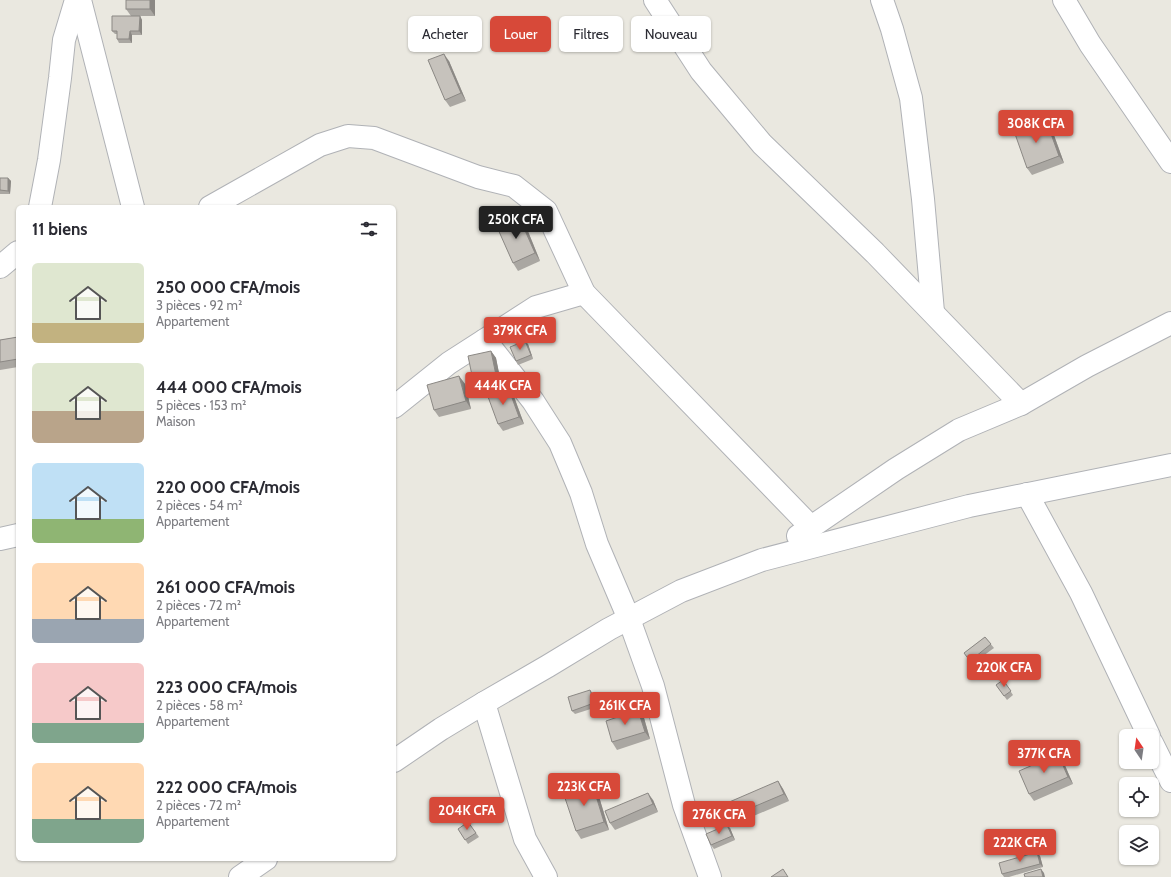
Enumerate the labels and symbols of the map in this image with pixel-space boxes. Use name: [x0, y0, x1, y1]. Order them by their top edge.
pin: 308K CFA: [995, 110, 1077, 144]
pin: 250K CFA: [475, 206, 557, 240]
pin: 379K CFA: [479, 317, 561, 351]
pin: 444K CFA: [462, 372, 544, 406]
pin: 220K CFA: [963, 654, 1045, 688]
pin: 261K CFA: [584, 692, 666, 726]
north arrow: [1119, 729, 1159, 769]
pin: 377K CFA: [1003, 740, 1085, 774]
pin: 223K CFA: [543, 773, 625, 807]
pin: 204K CFA: [426, 797, 508, 831]
pin: 276K CFA: [678, 801, 760, 835]
pin: 222K CFA: [979, 829, 1061, 863]

